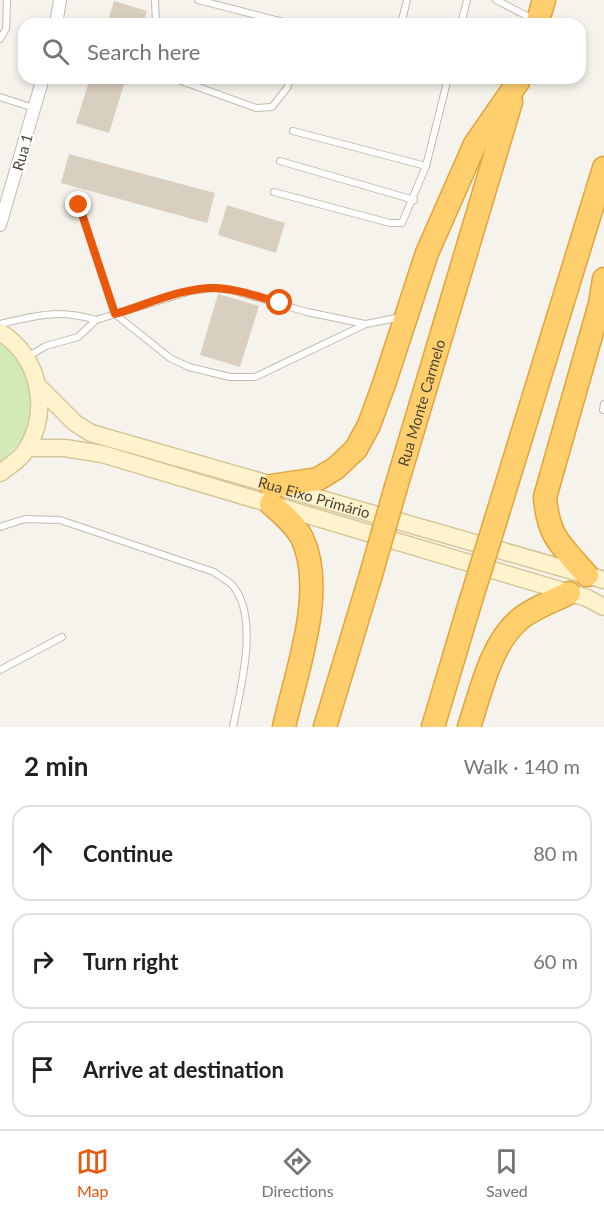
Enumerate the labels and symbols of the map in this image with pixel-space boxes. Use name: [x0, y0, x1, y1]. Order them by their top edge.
street label: Rua 1: [8, 132, 36, 172]
route end: [65, 191, 91, 217]
route start: [266, 289, 292, 315]
street label: Rua Monte Carmelo: [394, 337, 449, 468]
street label: Rua Eixo Primário: [256, 472, 372, 522]

